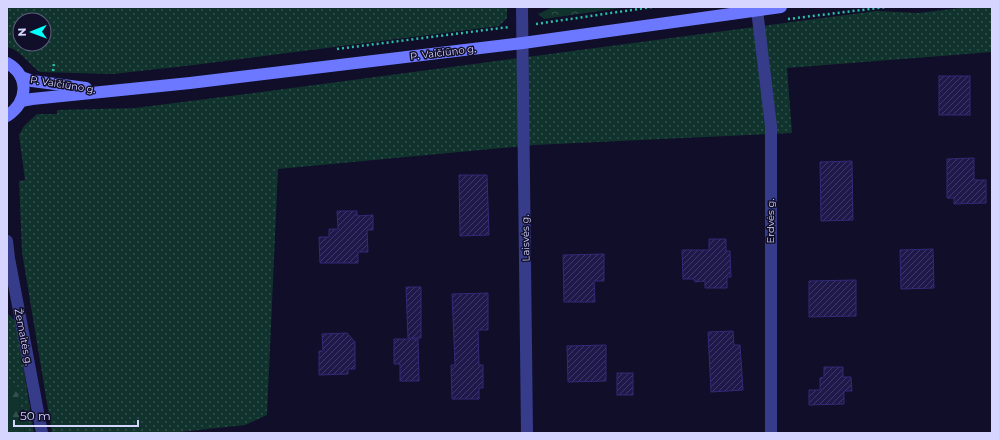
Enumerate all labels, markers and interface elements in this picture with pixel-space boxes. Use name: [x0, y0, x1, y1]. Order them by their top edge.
north arrow: [12, 12, 52, 52]
text: N: [15, 28, 29, 37]
street label: P. Vaičiūno g.: [409, 42, 477, 63]
street label: P. Vaičiūno g.: [29, 73, 97, 96]
street label: Erdvės g.: [764, 198, 777, 244]
street label: Laisvės g.: [519, 214, 532, 262]
street label: Žemaitės g.: [12, 307, 35, 367]
scale bar: [14, 402, 138, 428]
text: 50 m: [20, 408, 51, 423]

